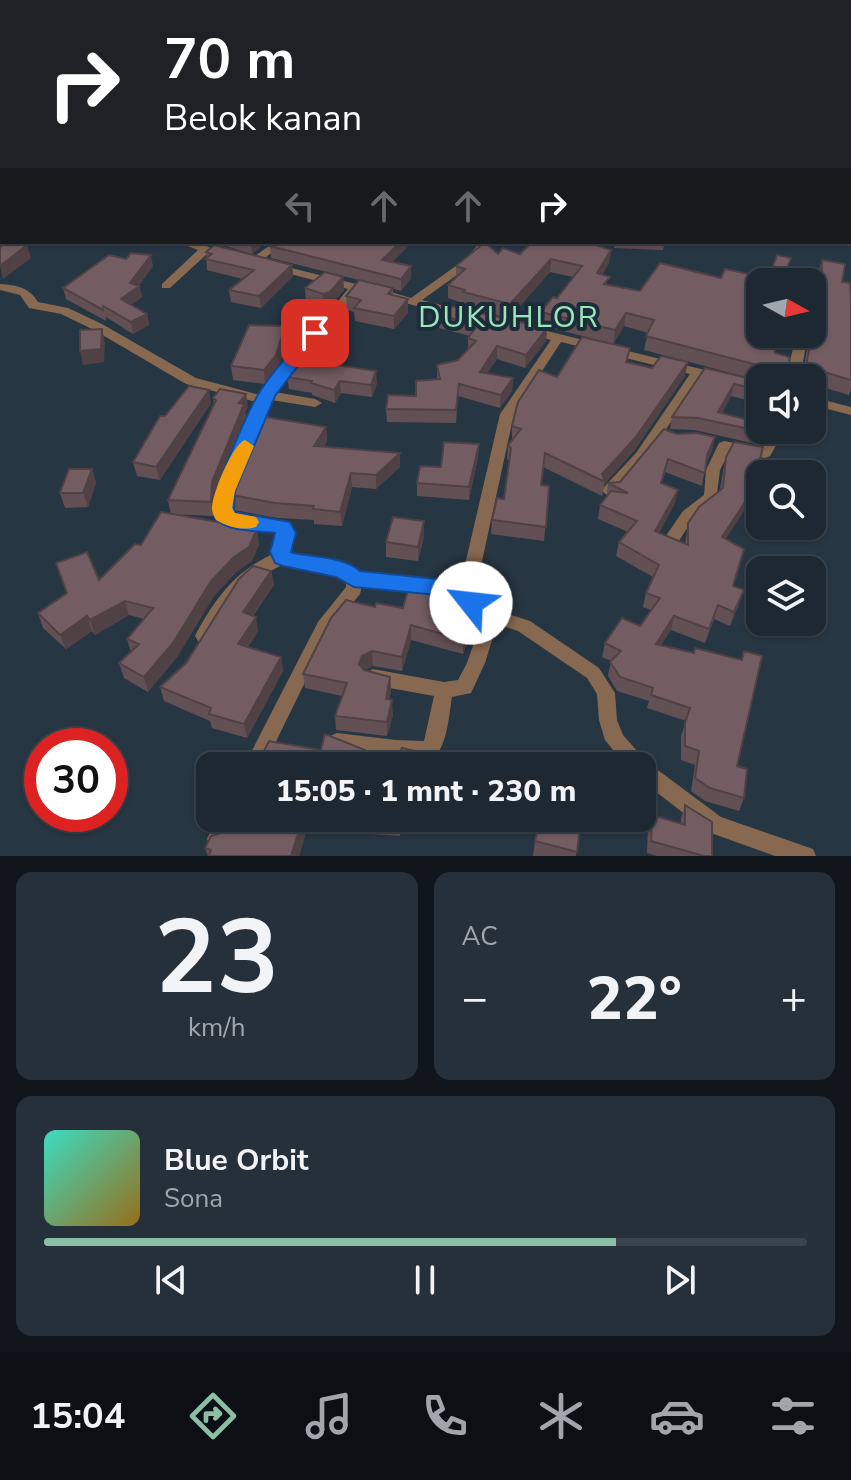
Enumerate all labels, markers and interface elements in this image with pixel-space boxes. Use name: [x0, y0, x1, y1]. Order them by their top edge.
text: 70 m: [164, 21, 295, 98]
icon: right: [32, 32, 136, 136]
text: Belok kanan: [164, 94, 362, 143]
icon: left: [278, 184, 322, 228]
icon: ahead: [362, 184, 406, 228]
icon: ahead: [446, 184, 490, 228]
icon: right: [530, 184, 574, 228]
north arrow: [746, 268, 826, 348]
map controls: [746, 268, 826, 636]
district label: DUKUHLOR: [418, 297, 600, 338]
pin: [281, 299, 349, 367]
icon: arrive: [293, 311, 337, 355]
button: sound: [746, 364, 826, 444]
button: search: [746, 460, 826, 540]
button: layers: [746, 556, 826, 636]
position arrow: [429, 561, 513, 645]
speed limit sign: 30: [24, 728, 128, 832]
text: 15:05 · 1 mnt · 230 m: [276, 771, 576, 812]
text: 23: [154, 887, 279, 1029]
text: AC: [462, 919, 498, 954]
text: 22°: [587, 958, 682, 1040]
text: −: [462, 969, 488, 1029]
text: +: [781, 969, 807, 1029]
text: km/h: [188, 1010, 245, 1045]
text: Blue Orbit: [164, 1140, 308, 1181]
text: Sona: [164, 1181, 223, 1216]
icon: previous: [149, 1258, 193, 1302]
icon: pause: [403, 1258, 447, 1302]
icon: next: [658, 1258, 702, 1302]
icon: directions: [185, 1388, 241, 1444]
icon: music: [301, 1388, 357, 1444]
icon: phone: [417, 1388, 473, 1444]
icon: climate: [533, 1388, 589, 1444]
icon: car: [649, 1388, 705, 1444]
icon: filters: [765, 1388, 821, 1444]
text: 15:04: [30, 1392, 125, 1441]

